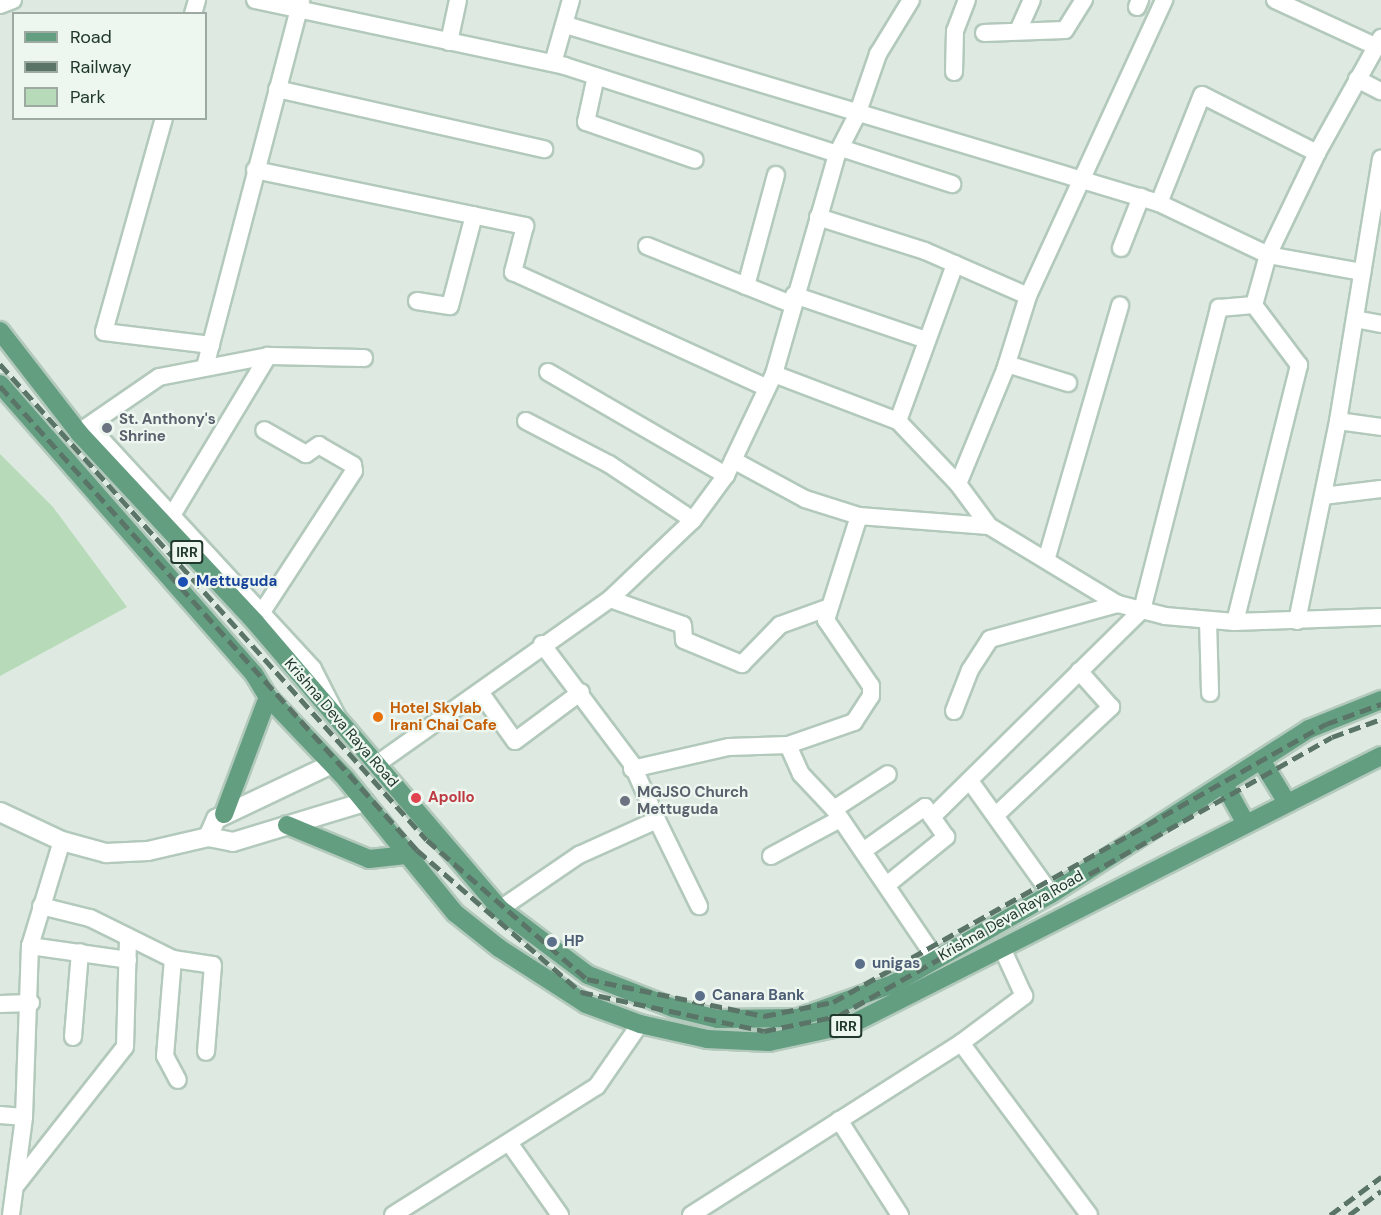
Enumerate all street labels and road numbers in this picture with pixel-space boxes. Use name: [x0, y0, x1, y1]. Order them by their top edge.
road number: IRR: [169, 541, 205, 563]
street label: Krishna Deva Raya Road: [280, 655, 402, 791]
street label: Krishna Deva Raya Road: [935, 867, 1087, 965]
road number: IRR: [828, 1015, 864, 1037]

